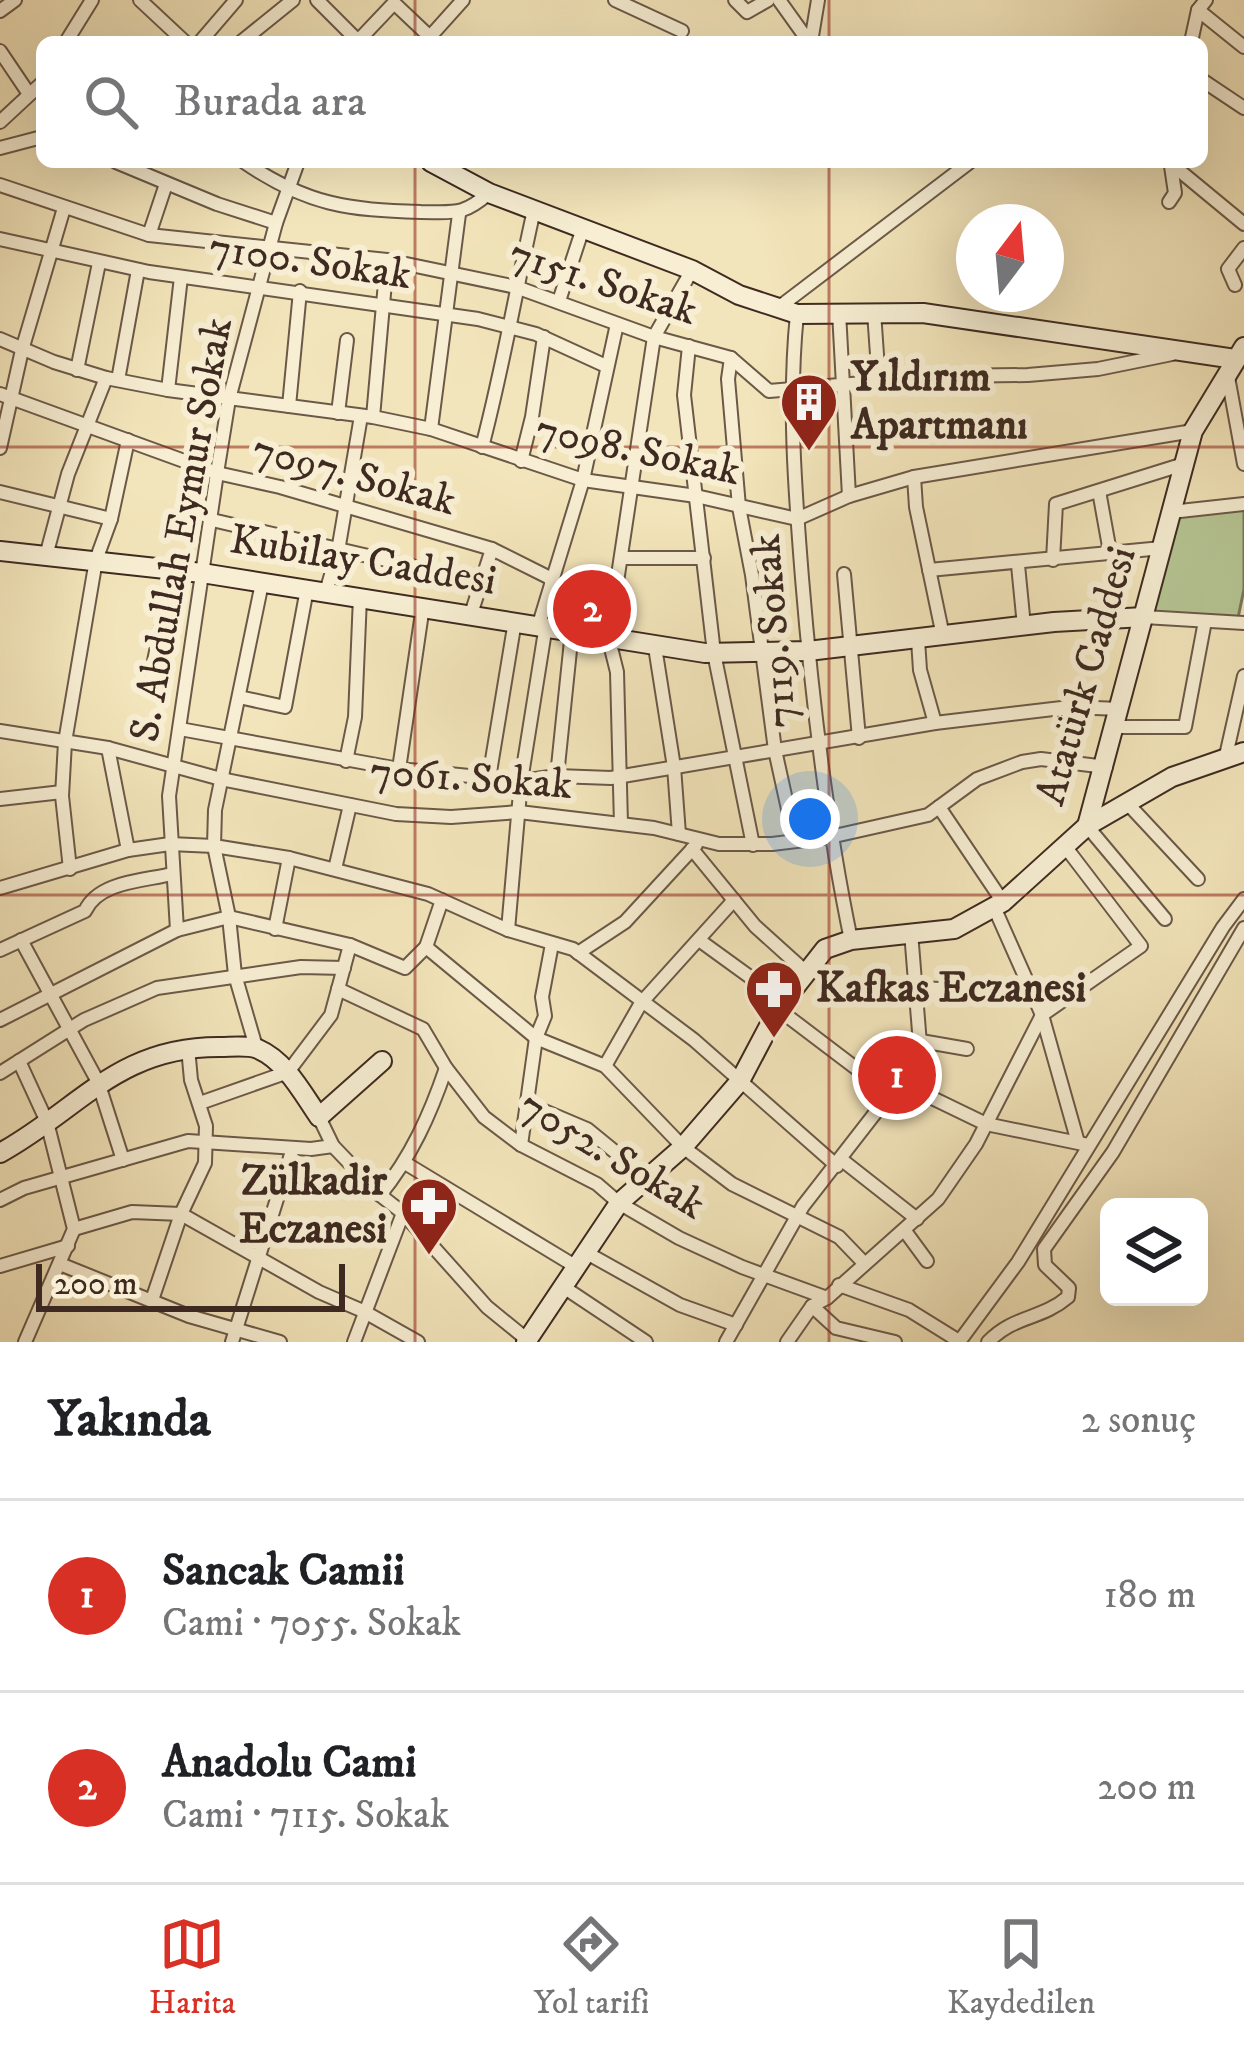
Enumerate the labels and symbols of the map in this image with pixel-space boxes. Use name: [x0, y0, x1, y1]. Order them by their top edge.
north arrow: [956, 204, 1064, 312]
street label: 7100. Sokak: [206, 222, 414, 302]
street label: 7151. Sokak: [503, 228, 704, 338]
street label: S. Abdullah Eymur Sokak: [119, 314, 245, 746]
place label: Yıldırım Apartmanı: [850, 352, 1028, 452]
building icon: Yıldırım Apartmanı: [778, 371, 840, 453]
street label: 7098. Sokak: [531, 404, 745, 498]
street label: 7097. Sokak: [247, 424, 462, 528]
street label: Kubilay Caddesi: [226, 514, 500, 608]
street label: 7119. Sokak: [741, 532, 809, 730]
street label: Atatürk Caddesi: [1025, 541, 1149, 811]
pin: 2: [553, 564, 631, 654]
street label: 7061. Sokak: [368, 746, 574, 812]
your location: [780, 789, 840, 849]
pharmacy icon: Kafkas Eczanesi: [743, 958, 805, 1040]
place label: Kafkas Eczanesi: [816, 963, 1086, 1015]
pin: 1: [858, 1030, 936, 1120]
street label: 7052. Sokak: [510, 1080, 715, 1232]
place label: Zülkadir Eczanesi: [239, 1156, 387, 1256]
pharmacy icon: Zülkadir Eczanesi: [398, 1175, 460, 1257]
scale bar: [36, 1258, 345, 1311]

